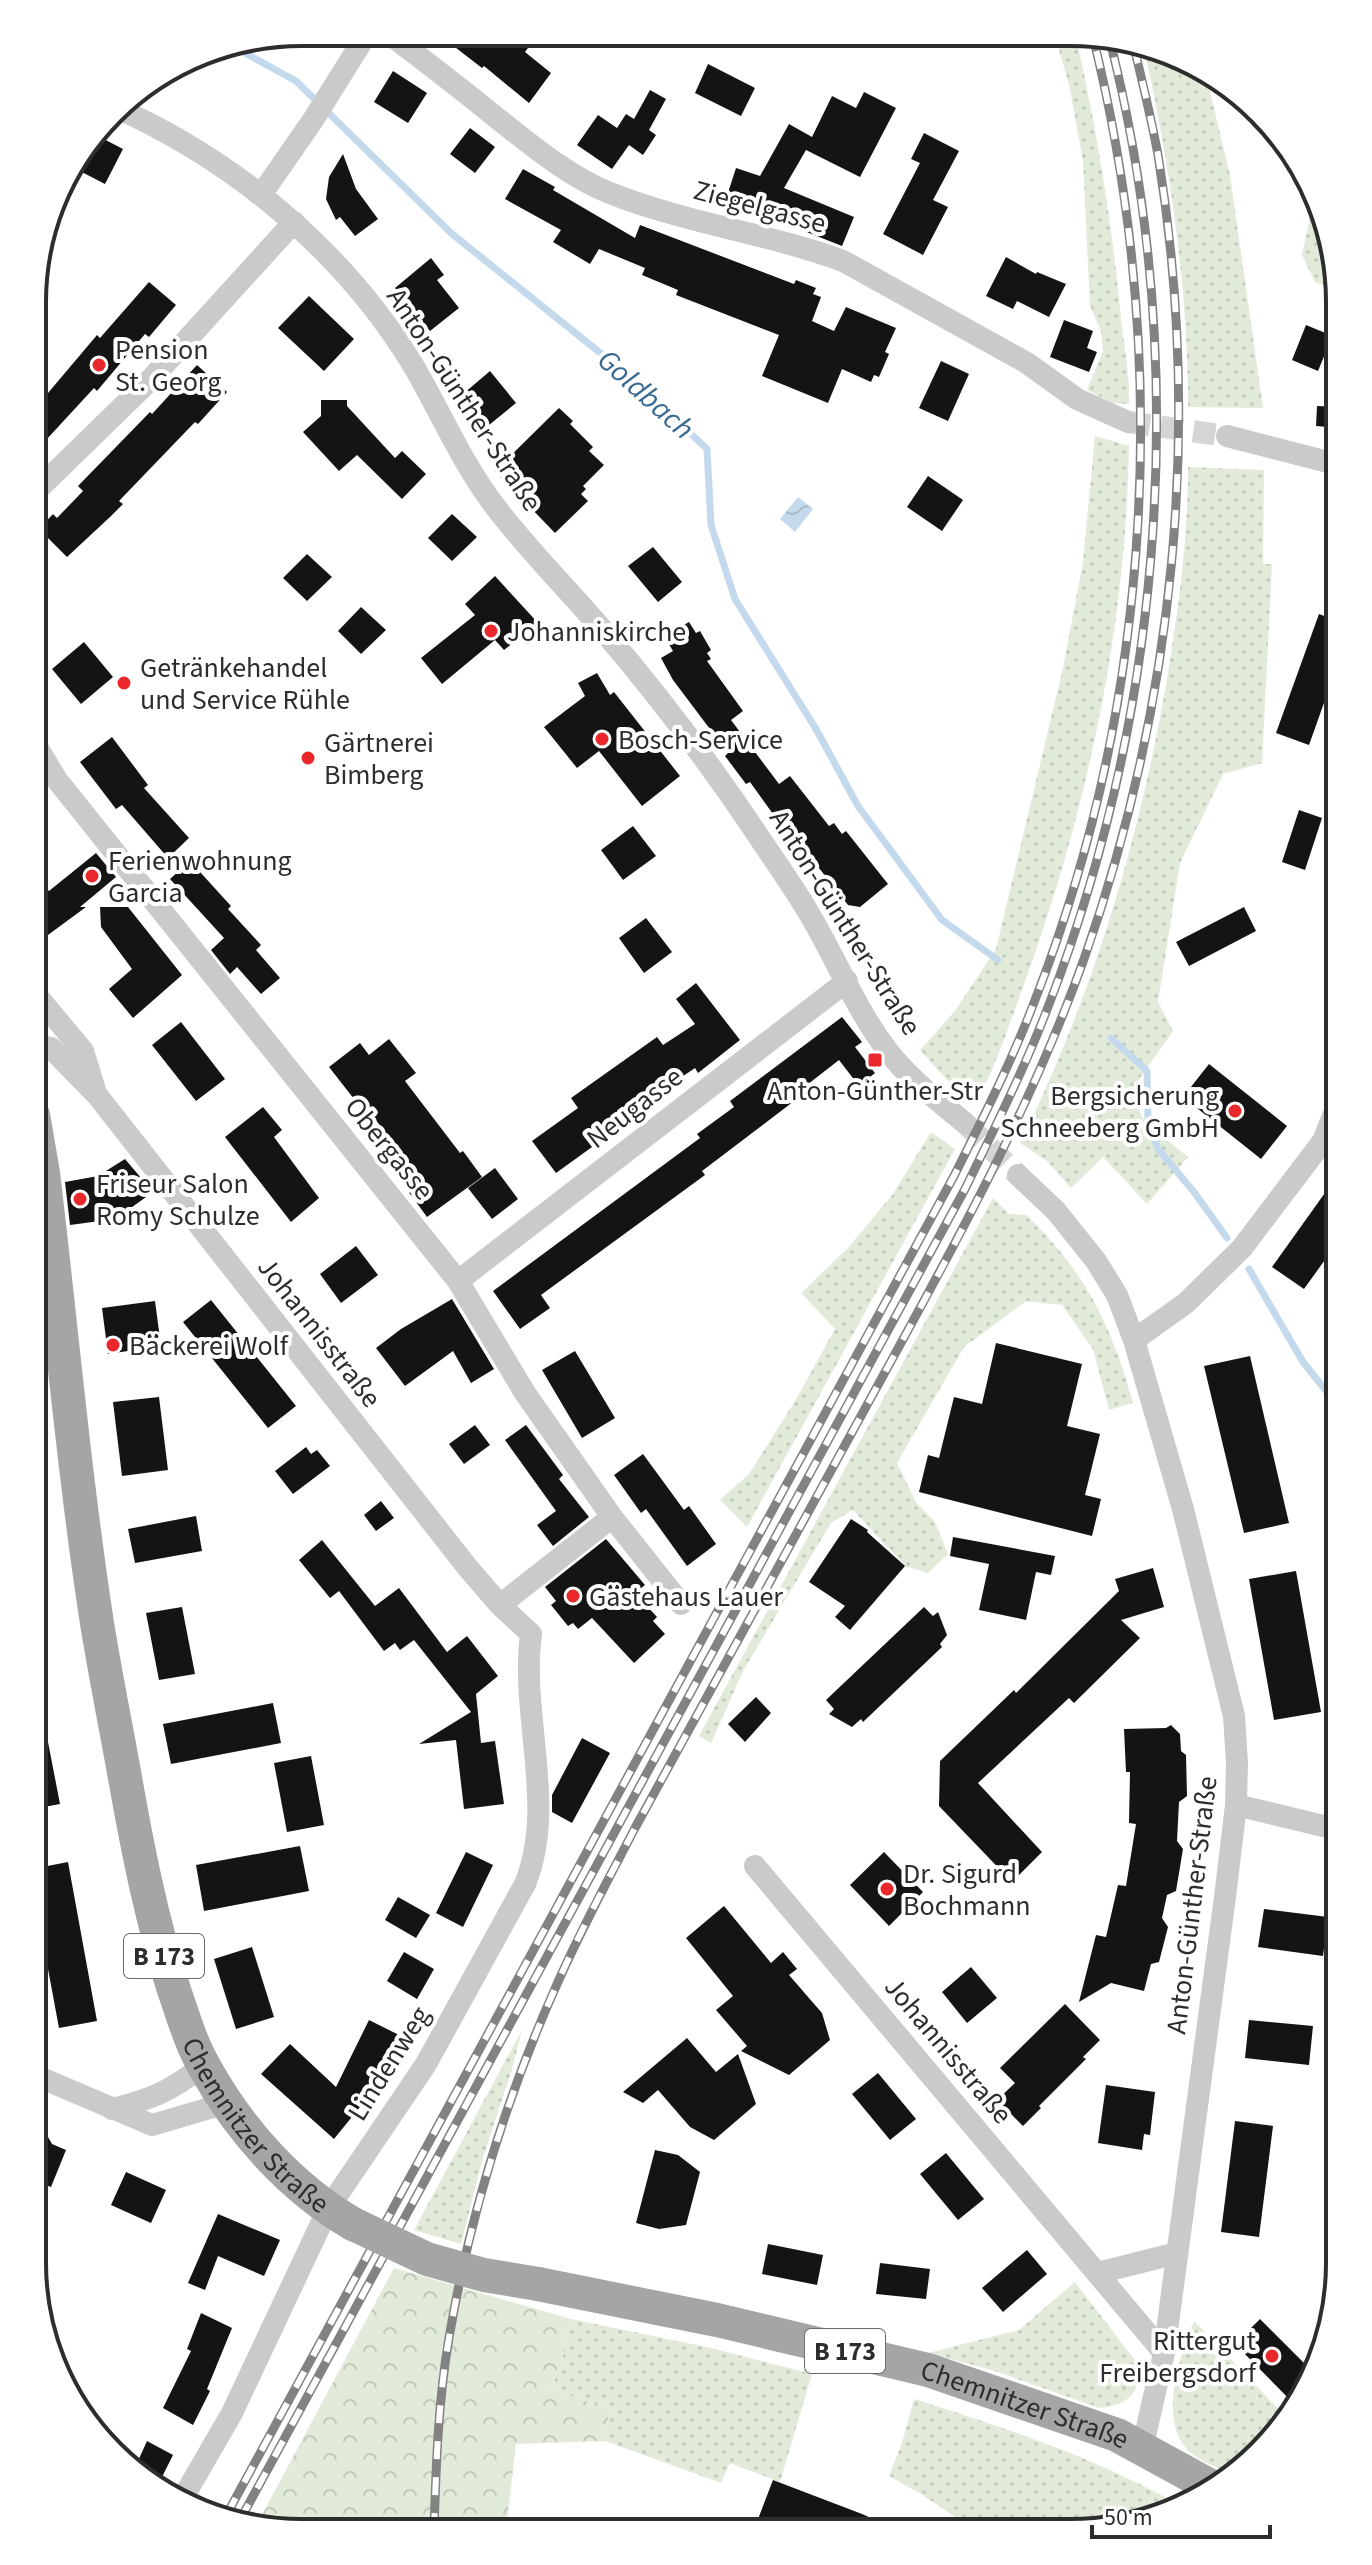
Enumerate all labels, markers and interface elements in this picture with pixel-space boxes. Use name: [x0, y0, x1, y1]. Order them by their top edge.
street label: Ziegelgasse: [689, 170, 830, 244]
street label: Anton-Günther-Straße: [377, 280, 552, 519]
place label: Pension St. Georg: [115, 330, 221, 402]
water label: Goldbach: [588, 339, 704, 450]
marker: Pension St. Georg: [90, 356, 108, 374]
place label: Johanniskirche: [507, 612, 686, 652]
marker: Johanniskirche: [482, 622, 500, 640]
place label: Getränkehandel und Service Rühle: [140, 648, 350, 720]
marker: Getränkehandel und Service Rühle: [115, 674, 133, 692]
place label: Bosch-Service: [618, 720, 783, 760]
place label: Gärtnerei Bimberg: [324, 723, 434, 795]
marker: Bosch-Service: [593, 730, 611, 748]
marker: Gärtnerei Bimberg: [299, 749, 317, 767]
street label: Anton-Günther-Straße: [759, 802, 931, 1043]
place label: Ferienwohnung Garcia: [108, 841, 292, 913]
marker: Ferienwohnung Garcia: [83, 867, 101, 885]
marker: Anton-Günther-Str: [866, 1051, 884, 1069]
street label: Neugasse: [578, 1057, 691, 1158]
place label: Anton-Günther-Str: [767, 1071, 983, 1111]
place label: Bergsicherung Schneeberg GmbH: [1000, 1076, 1219, 1148]
street label: Obergasse: [335, 1088, 443, 1209]
marker: Bergsicherung Schneeberg GmbH: [1226, 1102, 1244, 1120]
place label: Friseur Salon Romy Schulze: [96, 1164, 260, 1236]
marker: Friseur Salon Romy Schulze: [71, 1190, 89, 1208]
street label: Johannisstraße: [248, 1249, 391, 1416]
place label: Bäckerei Wolf: [129, 1326, 289, 1366]
marker: Bäckerei Wolf: [104, 1336, 122, 1354]
place label: Gästehaus Lauer: [589, 1577, 783, 1617]
marker: Gästehaus Lauer: [564, 1587, 582, 1605]
street label: Anton-Günther-Straße: [1156, 1774, 1228, 2036]
place label: Dr. Sigurd Bochmann: [903, 1854, 1031, 1926]
marker: Dr. Sigurd Bochmann: [878, 1880, 896, 1898]
road number: B 173: [124, 1934, 204, 1978]
street label: Johannisstraße: [875, 1968, 1022, 2133]
street label: Lindenweg: [338, 1999, 440, 2129]
street label: Chemnitzer Straße: [172, 2031, 337, 2223]
place label: Rittergut Freibergsdorf: [1099, 2321, 1257, 2393]
road number: B 173: [805, 2329, 885, 2373]
marker: Rittergut Freibergsdorf: [1263, 2347, 1281, 2365]
street label: Chemnitzer Straße: [915, 2350, 1136, 2459]
scale bar: [1092, 2489, 1270, 2539]
text: 50 m: [1104, 2500, 1153, 2535]

